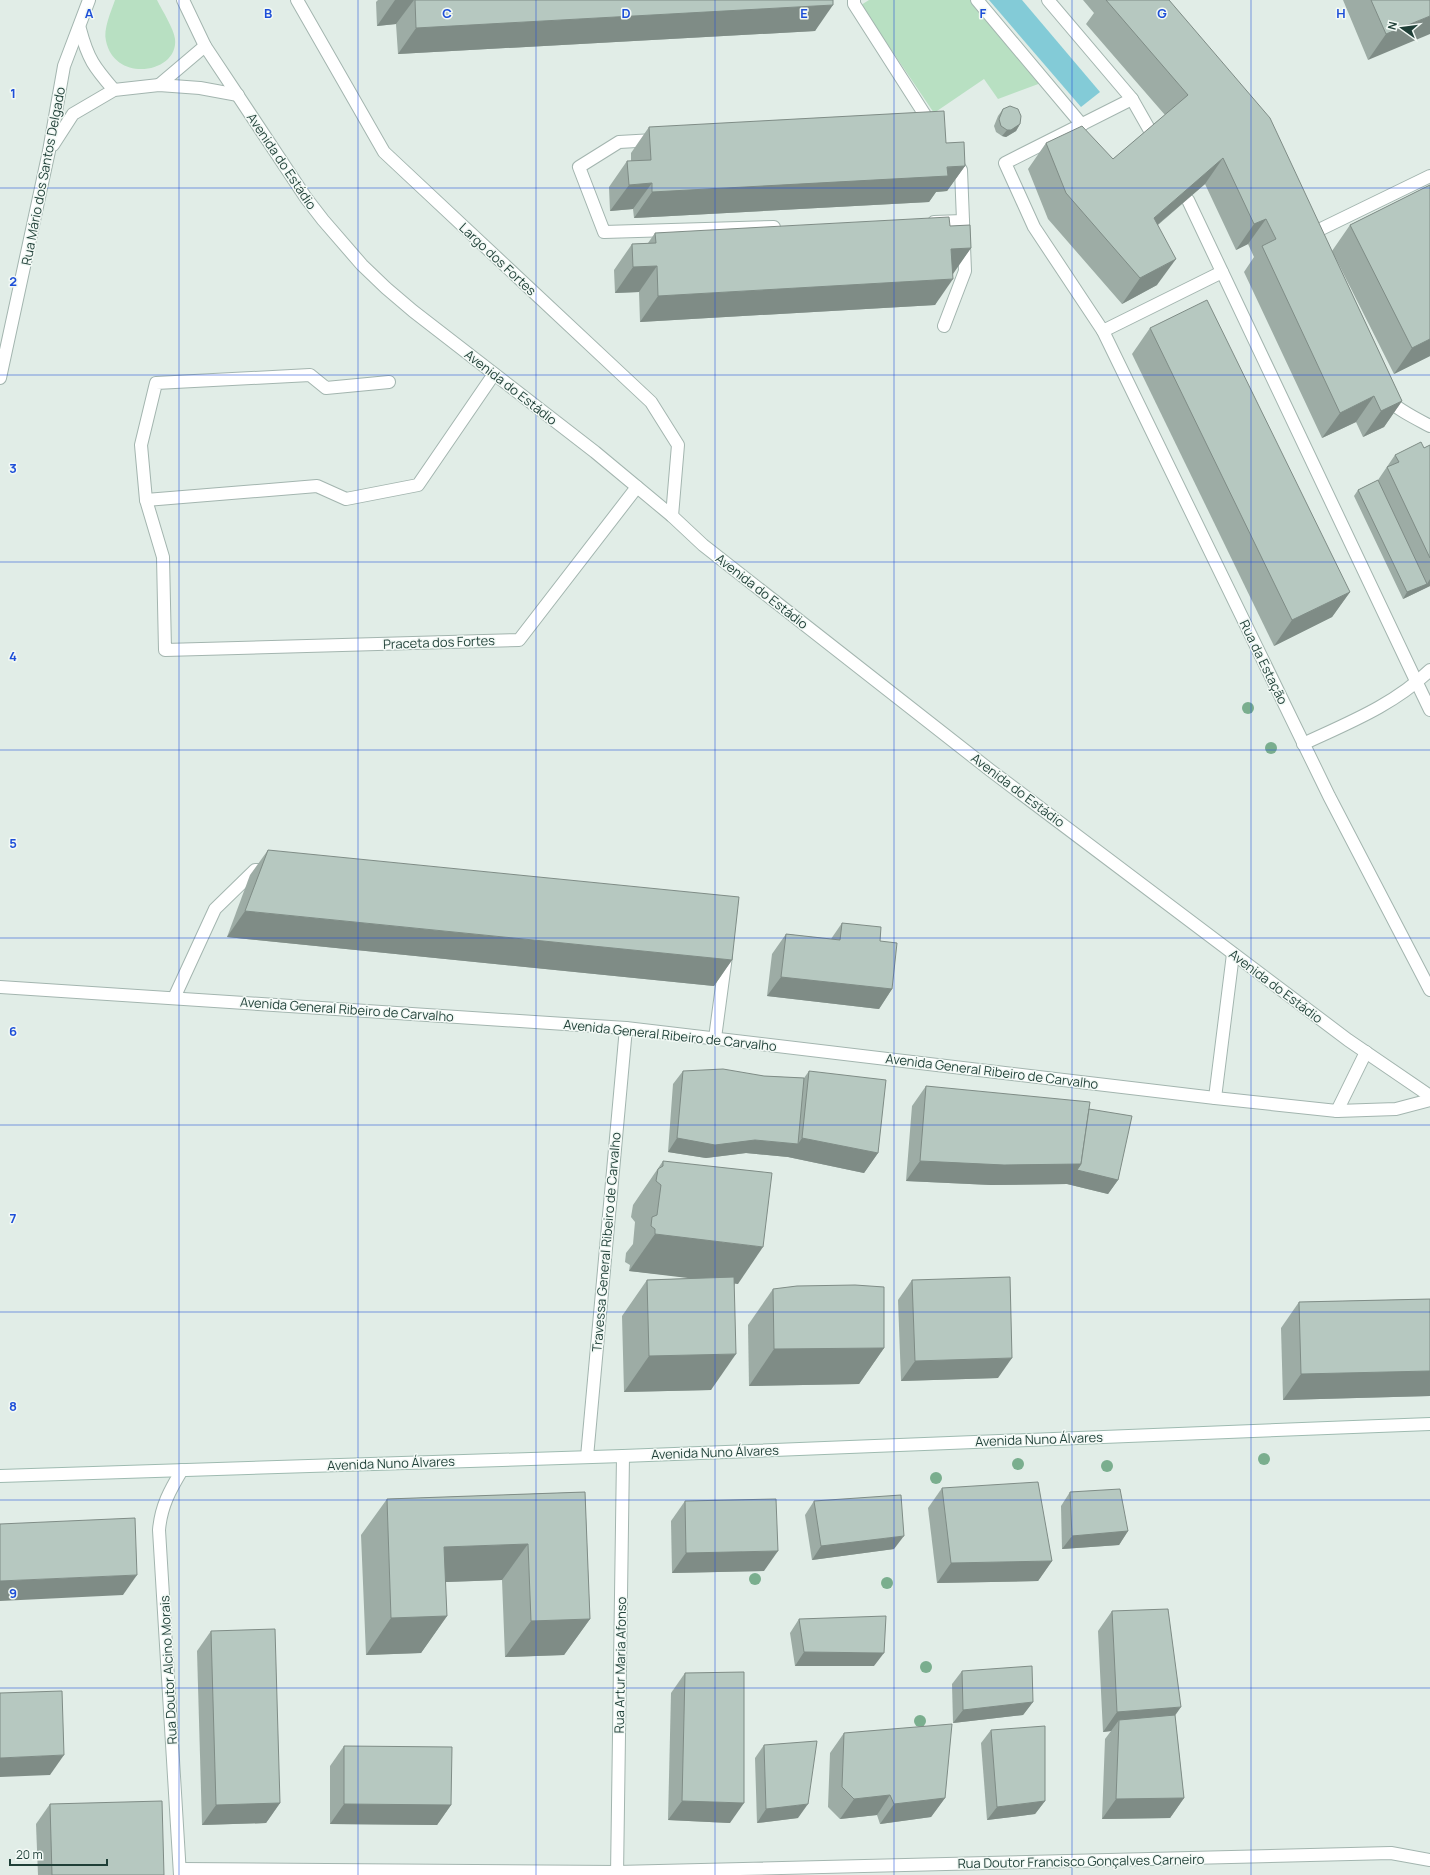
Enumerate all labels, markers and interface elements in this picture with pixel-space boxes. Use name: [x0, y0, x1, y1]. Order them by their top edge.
text: A: [85, 4, 94, 22]
text: B: [264, 4, 272, 22]
text: C: [442, 4, 452, 22]
text: D: [621, 4, 631, 22]
text: E: [800, 4, 808, 22]
text: F: [980, 4, 987, 22]
text: G: [1157, 4, 1167, 22]
text: H: [1336, 4, 1346, 22]
north arrow: [1382, 8, 1422, 48]
text: N: [1384, 20, 1400, 31]
text: 1: [10, 84, 16, 102]
street label: Rua Mário dos Santos Delgado: [17, 85, 69, 267]
street label: Avenida do Estádio: [243, 109, 321, 213]
street label: Largo dos Fortes: [456, 219, 541, 299]
text: 2: [9, 272, 17, 290]
street label: Avenida do Estádio: [461, 345, 561, 429]
text: 3: [9, 459, 17, 477]
street label: Avenida do Estádio: [712, 549, 812, 633]
street label: Rua da Estação: [1236, 617, 1292, 708]
street label: Praceta dos Fortes: [383, 631, 495, 653]
text: 4: [9, 647, 17, 665]
street label: Avenida do Estádio: [968, 749, 1069, 831]
text: 5: [9, 834, 17, 852]
street label: Avenida do Estádio: [1226, 945, 1327, 1027]
street label: Avenida General Ribeiro de Carvalho: [239, 993, 455, 1025]
street label: Avenida General Ribeiro de Carvalho: [563, 1015, 778, 1055]
text: 6: [9, 1022, 17, 1040]
street label: Avenida General Ribeiro de Carvalho: [885, 1049, 1100, 1093]
street label: Travessa General Ribeiro de Carvalho: [587, 1131, 625, 1353]
text: 7: [10, 1209, 17, 1227]
text: 8: [9, 1397, 17, 1415]
street label: Avenida Nuno Álvares: [975, 1428, 1103, 1450]
street label: Avenida Nuno Álvares: [651, 1441, 779, 1463]
street label: Avenida Nuno Álvares: [327, 1452, 455, 1474]
text: 9: [9, 1584, 17, 1602]
street label: Rua Doutor Alcino Morais: [155, 1595, 181, 1745]
street label: Rua Artur Maria Afonso: [610, 1596, 630, 1734]
scale bar: [10, 1841, 107, 1867]
text: 20 m: [16, 1846, 43, 1863]
street label: Rua Doutor Francisco Gonçalves Carneiro: [957, 1850, 1205, 1872]

